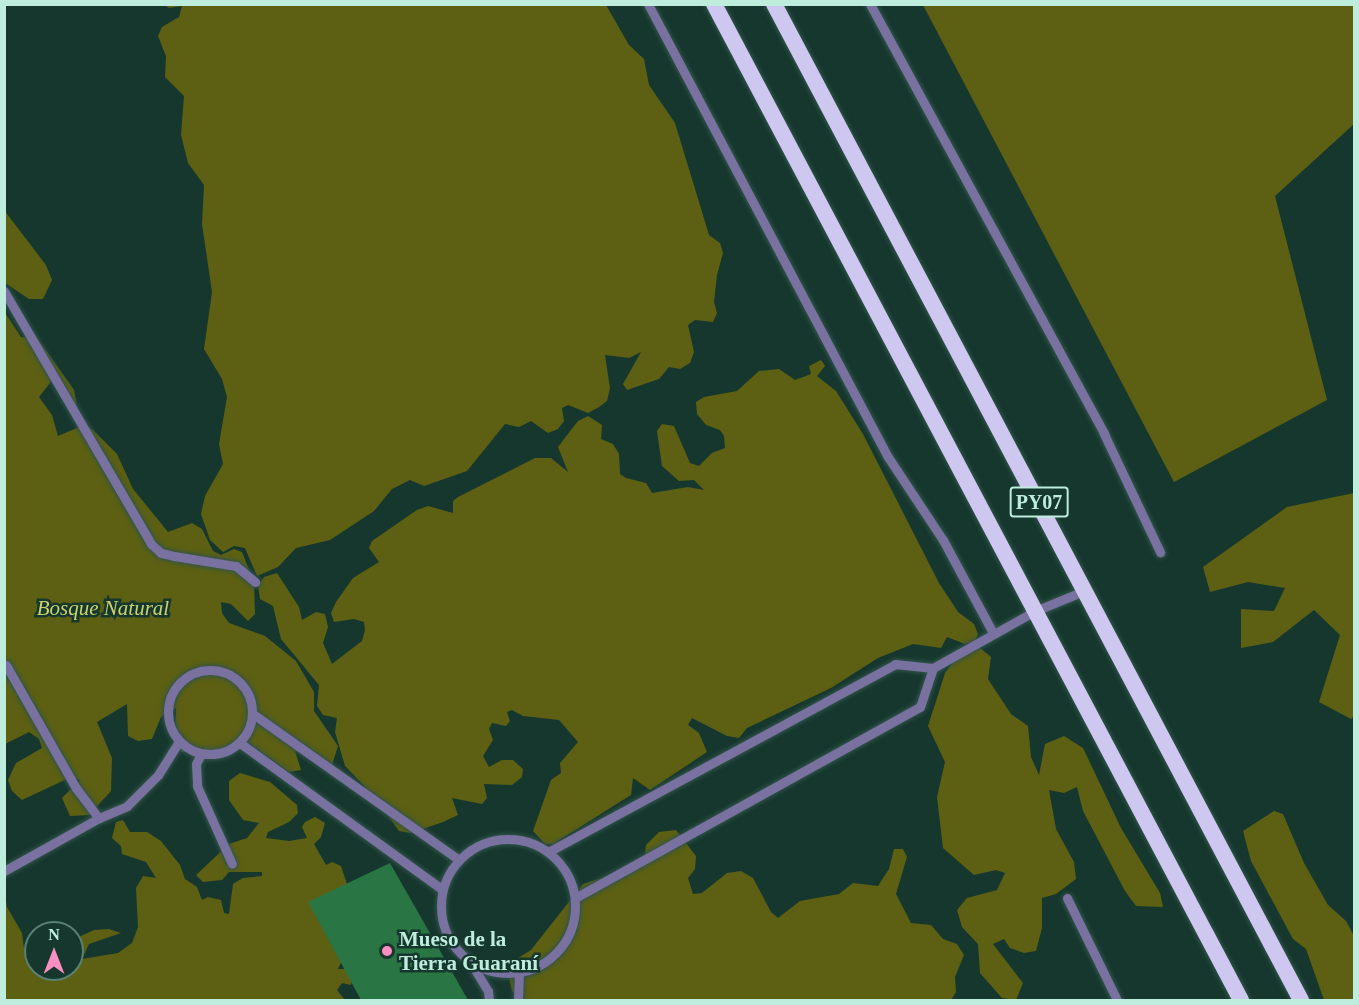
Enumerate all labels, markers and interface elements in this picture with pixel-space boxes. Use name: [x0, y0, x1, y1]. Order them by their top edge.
road number: PY07: [1009, 485, 1069, 519]
park label: Bosque Natural: [37, 595, 169, 621]
north arrow: [24, 921, 84, 981]
text: N: [48, 926, 60, 943]
place label: Mueso de la Tierra Guaraní: [399, 926, 538, 976]
marker: Mueso de la Tierra Guaraní: [380, 944, 394, 958]

